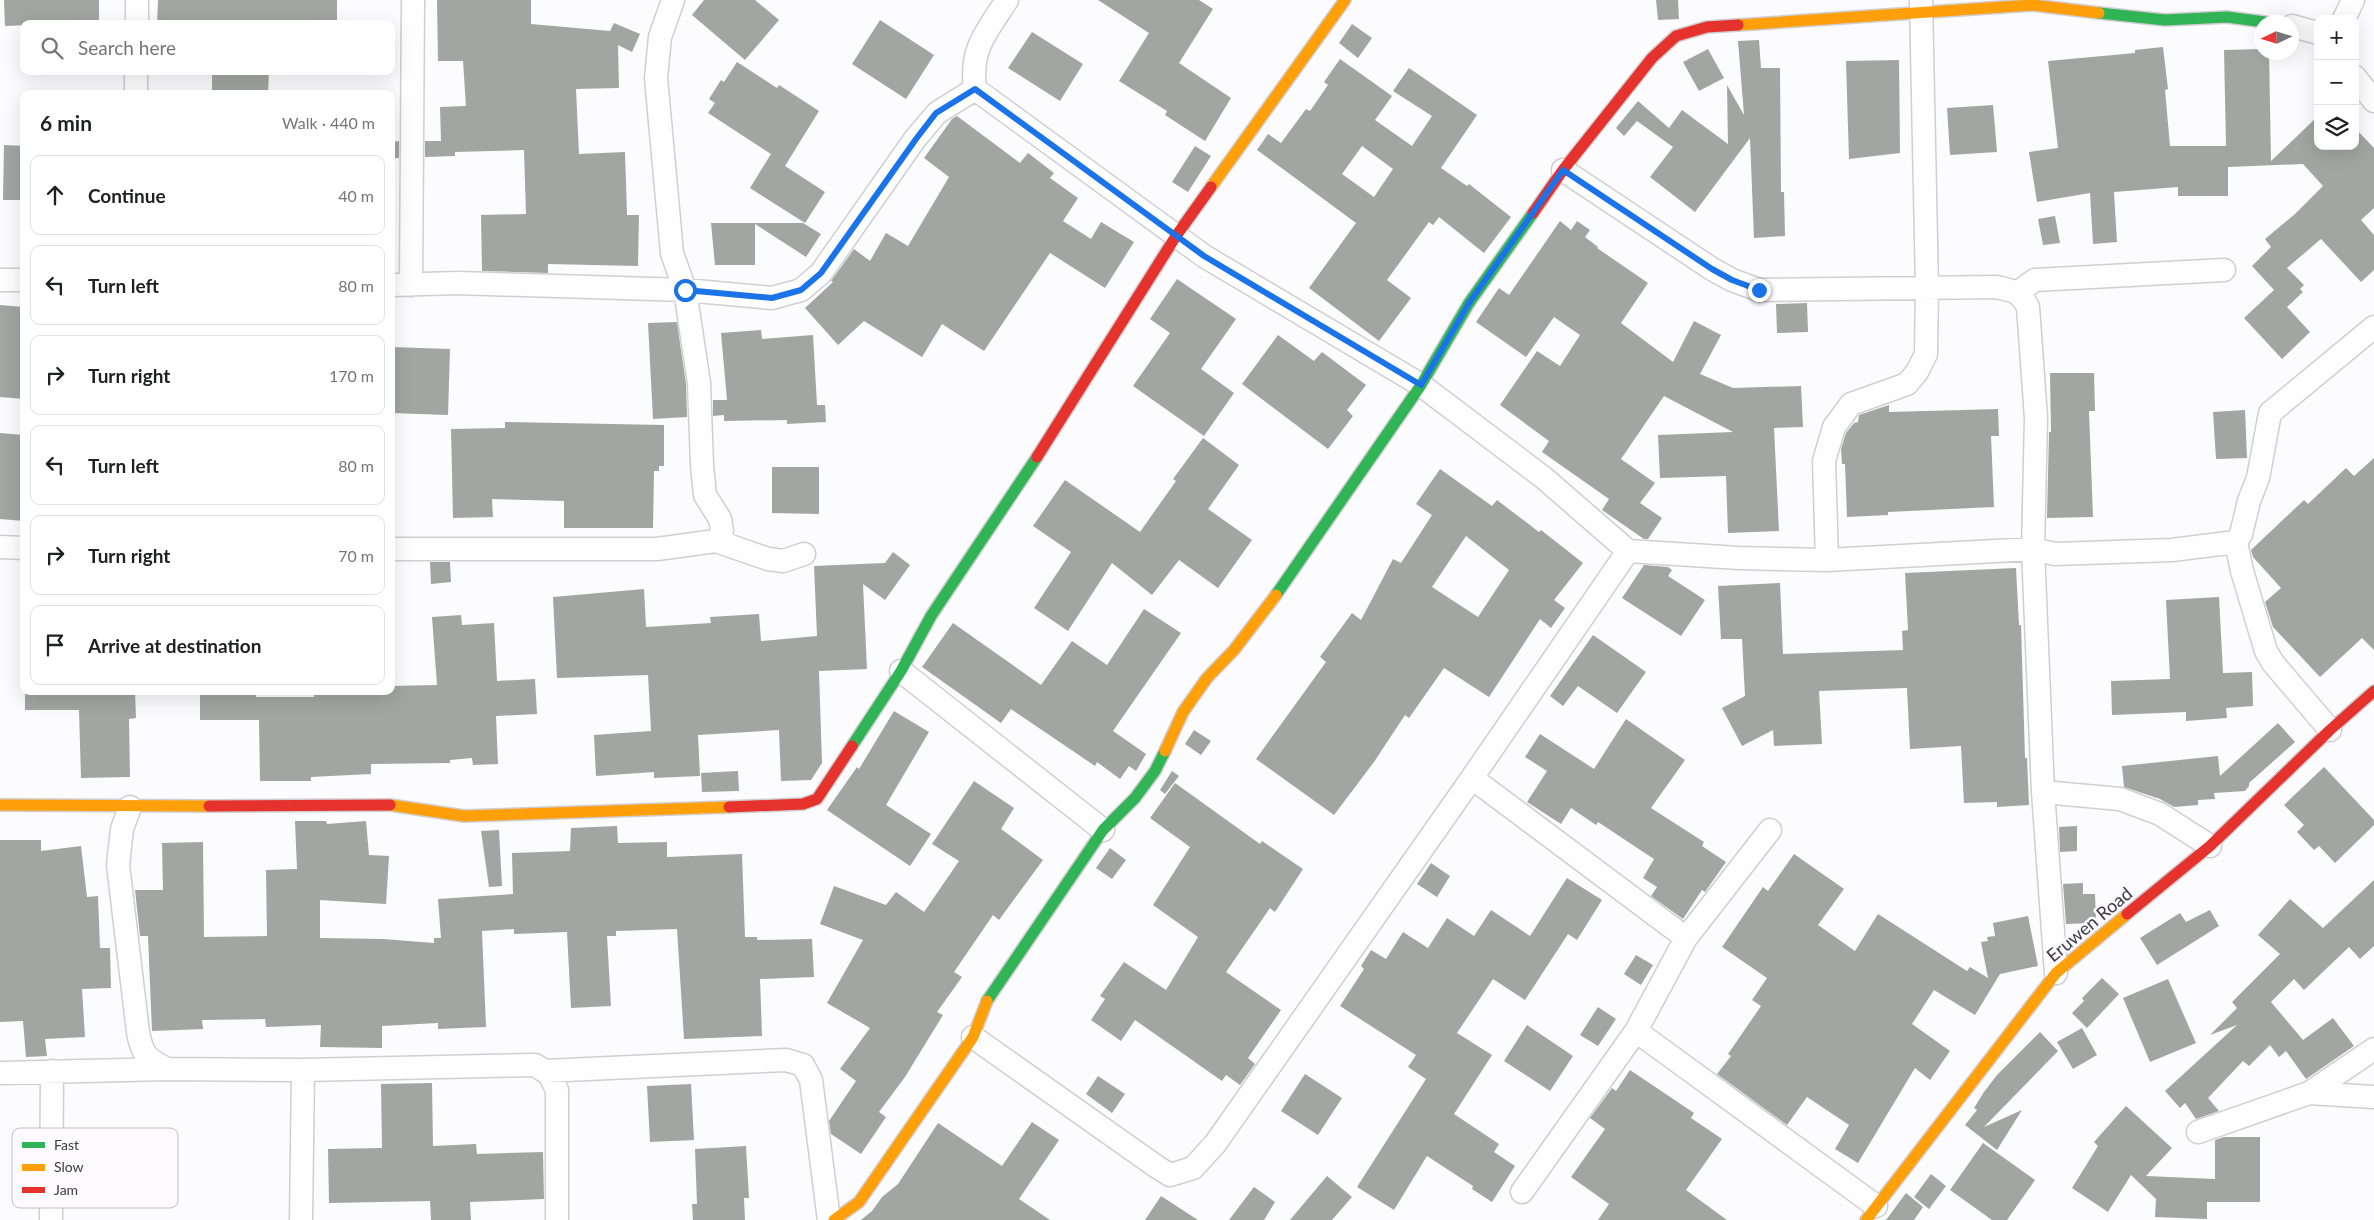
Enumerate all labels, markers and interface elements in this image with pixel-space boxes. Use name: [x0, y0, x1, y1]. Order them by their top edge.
north arrow: [2254, 15, 2299, 60]
map controls: [2314, 15, 2359, 150]
button: +: [2314, 15, 2359, 60]
search box: [20, 20, 395, 75]
icon: search: [38, 34, 66, 62]
text: Search here: [78, 36, 176, 59]
button: −: [2314, 60, 2359, 105]
button: layers: [2314, 105, 2359, 150]
text: 6 min: [40, 110, 92, 135]
text: Walk · 440 m: [282, 113, 375, 132]
icon: ahead: [41, 181, 69, 209]
text: Continue: [88, 184, 166, 207]
text: 40 m: [338, 186, 374, 205]
icon: left: [41, 271, 69, 299]
text: Turn left: [88, 274, 159, 297]
text: 80 m: [338, 276, 374, 295]
route start: [674, 279, 697, 302]
route end: [1748, 279, 1771, 302]
icon: right: [41, 361, 69, 389]
text: Turn right: [88, 364, 170, 387]
text: 170 m: [329, 366, 374, 385]
icon: left: [41, 451, 69, 479]
text: Turn left: [88, 454, 159, 477]
text: 80 m: [338, 456, 374, 475]
icon: right: [41, 541, 69, 569]
text: Turn right: [88, 544, 170, 567]
text: 70 m: [338, 546, 374, 565]
icon: arrive: [41, 631, 69, 659]
text: Arrive at destination: [88, 634, 261, 657]
street label: Eruwen Road: [2042, 882, 2136, 966]
legend: [12, 1128, 178, 1208]
text: Fast: [54, 1136, 79, 1153]
text: Slow: [54, 1158, 84, 1175]
text: Jam: [54, 1181, 78, 1198]

